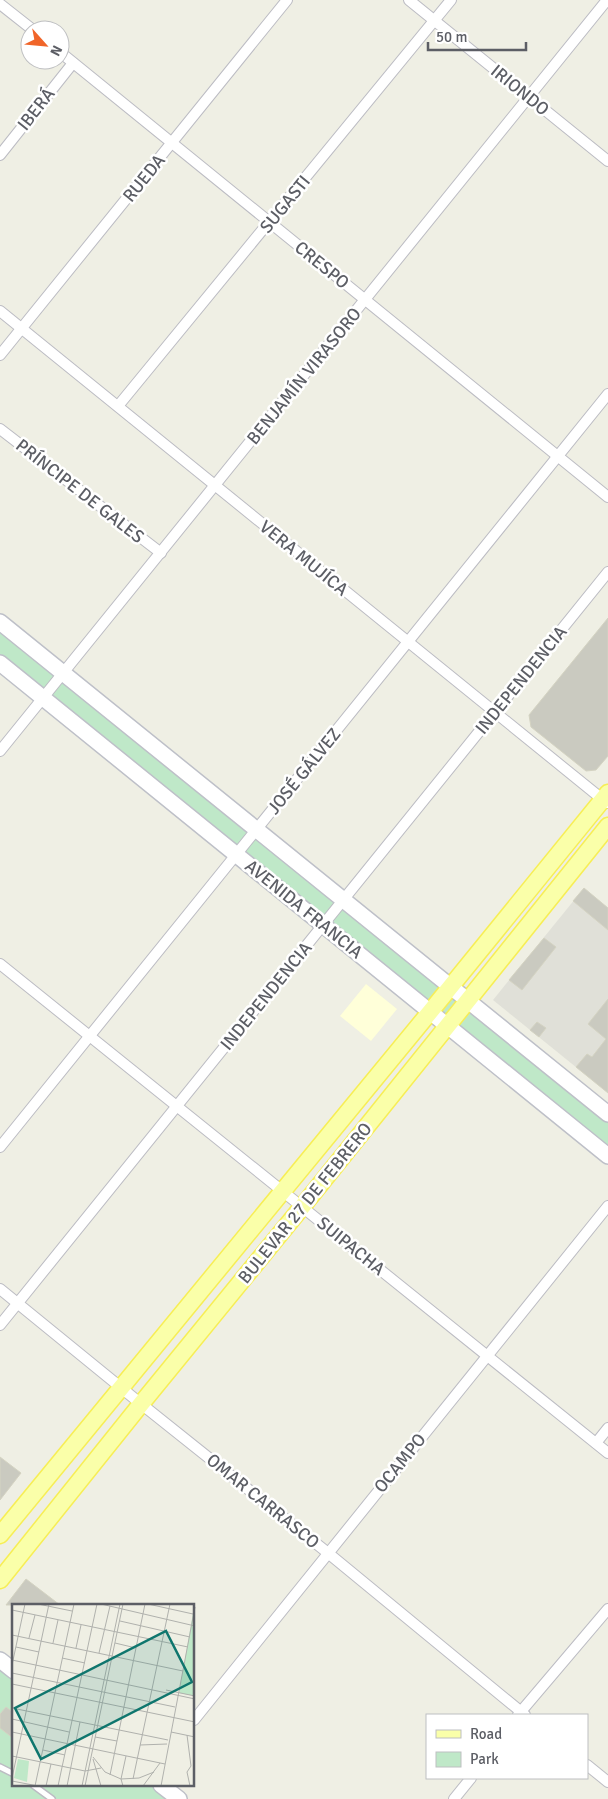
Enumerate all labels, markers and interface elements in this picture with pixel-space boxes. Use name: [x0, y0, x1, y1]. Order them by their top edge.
north arrow: [20, 20, 70, 70]
scale bar: [428, 20, 526, 52]
text: 50 m: [436, 28, 467, 46]
text: N: [46, 42, 66, 59]
street label: IRIONDO: [486, 60, 554, 120]
street label: IBERÁ: [12, 83, 60, 135]
street label: RUEDA: [118, 150, 170, 206]
street label: SUGASTI: [255, 171, 315, 237]
street label: CRESPO: [290, 236, 354, 294]
street label: BENJAMÍN VIRASORO: [242, 303, 366, 449]
street label: PRÍNCIPE DE GALES: [11, 434, 149, 548]
street label: VERA MUJÍCA: [255, 516, 353, 600]
street label: INDEPENDENCIA: [471, 621, 571, 739]
street label: JOSÉ GÁLVEZ: [262, 723, 346, 819]
street label: AVENIDA FRANCIA: [241, 855, 367, 963]
street label: INDEPENDENCIA: [216, 937, 316, 1055]
street label: BULEVAR 27 DE FEBRERO: [233, 1118, 377, 1288]
street label: SUIPACHA: [313, 1212, 389, 1280]
street label: OCAMPO: [369, 1429, 431, 1497]
street label: OMAR CARRASCO: [202, 1449, 324, 1553]
inset map: [12, 1604, 195, 1786]
legend: [426, 1714, 588, 1779]
text: Road: [470, 1725, 502, 1743]
text: Park: [470, 1750, 499, 1768]

